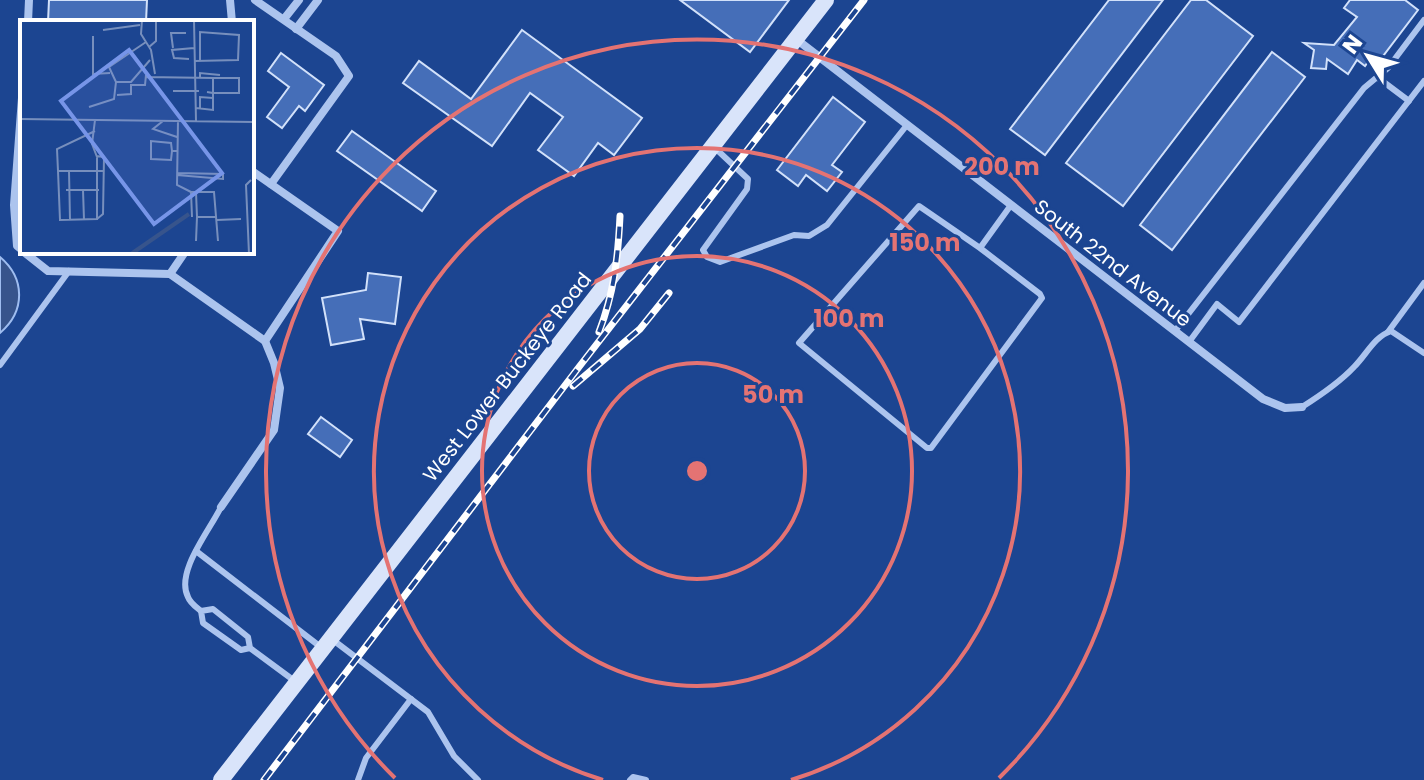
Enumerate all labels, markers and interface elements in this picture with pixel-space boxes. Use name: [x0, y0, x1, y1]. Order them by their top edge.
north arrow: [1328, 16, 1408, 96]
inset map: [20, 20, 254, 254]
text: N: [1335, 28, 1370, 60]
text: 200 m: [964, 150, 1040, 183]
street label: South 22nd Avenue: [1029, 193, 1197, 333]
text: 150 m: [890, 226, 960, 259]
street label: West Lower Buckeye Road: [416, 266, 598, 488]
text: 100 m: [814, 302, 884, 335]
text: 50 m: [742, 378, 804, 411]
centre of rings: [683, 457, 711, 485]

